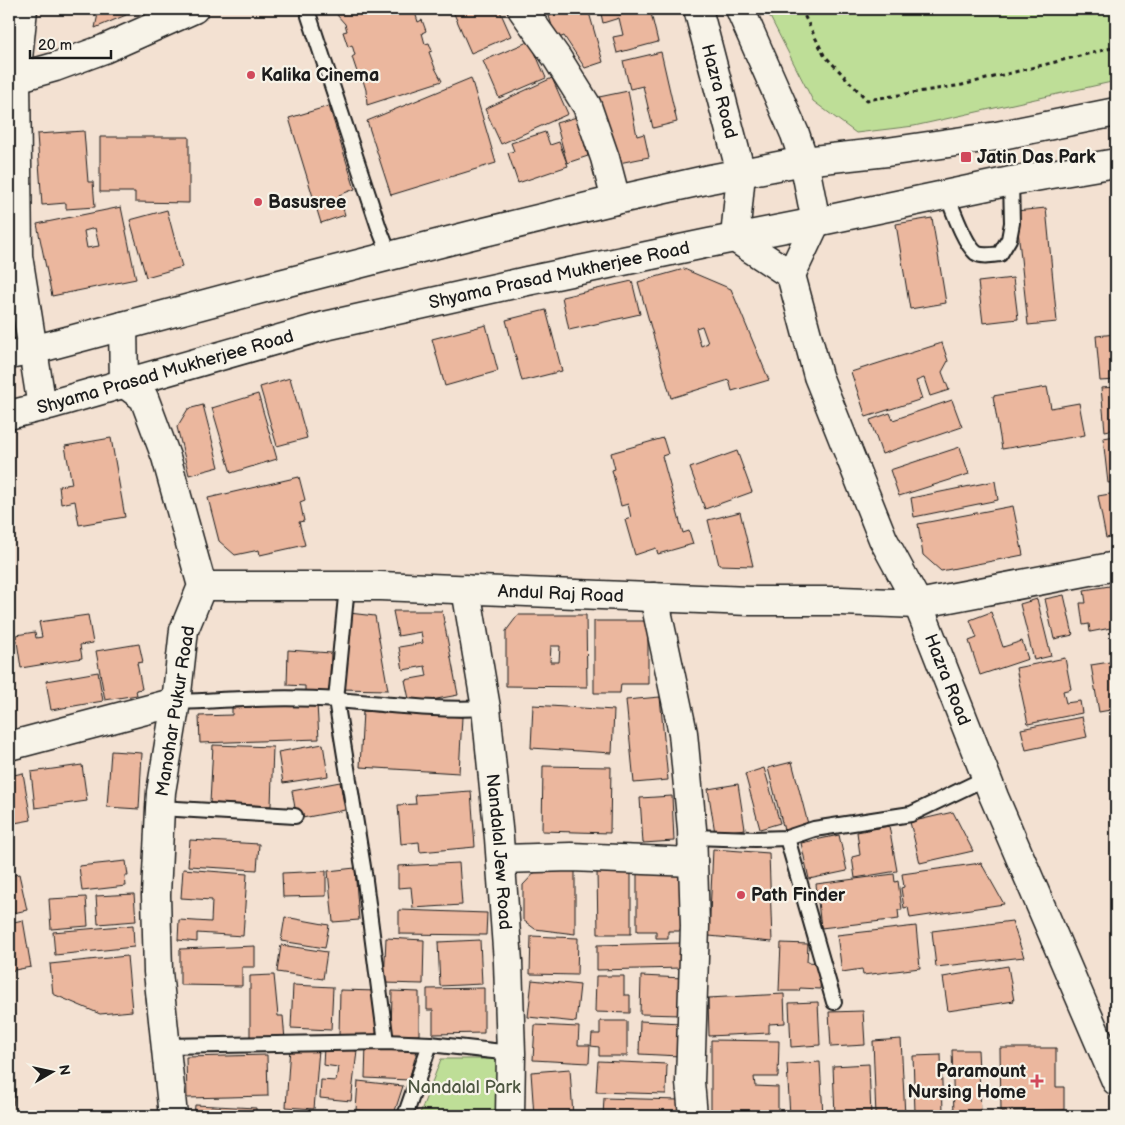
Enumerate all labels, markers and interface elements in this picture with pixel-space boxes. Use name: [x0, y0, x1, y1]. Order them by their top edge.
scale bar: [30, 28, 111, 60]
text: 20 m: [38, 36, 72, 55]
street label: Hazra Road: [697, 42, 742, 141]
place label: Kalika Cinema: [261, 65, 379, 86]
marker: Kalika Cinema: [245, 69, 257, 81]
place label: Jatin Das Park: [977, 147, 1096, 168]
marker: Jatin Das Park: [959, 150, 973, 164]
place label: Basusree: [268, 192, 346, 213]
marker: Basusree: [252, 196, 264, 208]
street label: Shyama Prasad Mukherjee Road: [427, 237, 692, 314]
street label: Shyama Prasad Mukherjee Road: [35, 326, 296, 419]
street label: Andul Raj Road: [497, 581, 624, 607]
street label: Manohar Pukur Road: [152, 624, 199, 798]
street label: Hazra Road: [920, 631, 975, 729]
street label: Nandalal Jew Road: [482, 773, 516, 931]
place label: Path Finder: [751, 885, 846, 906]
marker: Path Finder: [735, 889, 747, 901]
north arrow: [28, 1048, 78, 1098]
place label: Paramount Nursing Home: [908, 1061, 1026, 1103]
text: N: [55, 1064, 74, 1077]
marker: Paramount Nursing Home: [1030, 1074, 1044, 1088]
park label: Nandalal Park: [407, 1077, 521, 1098]

